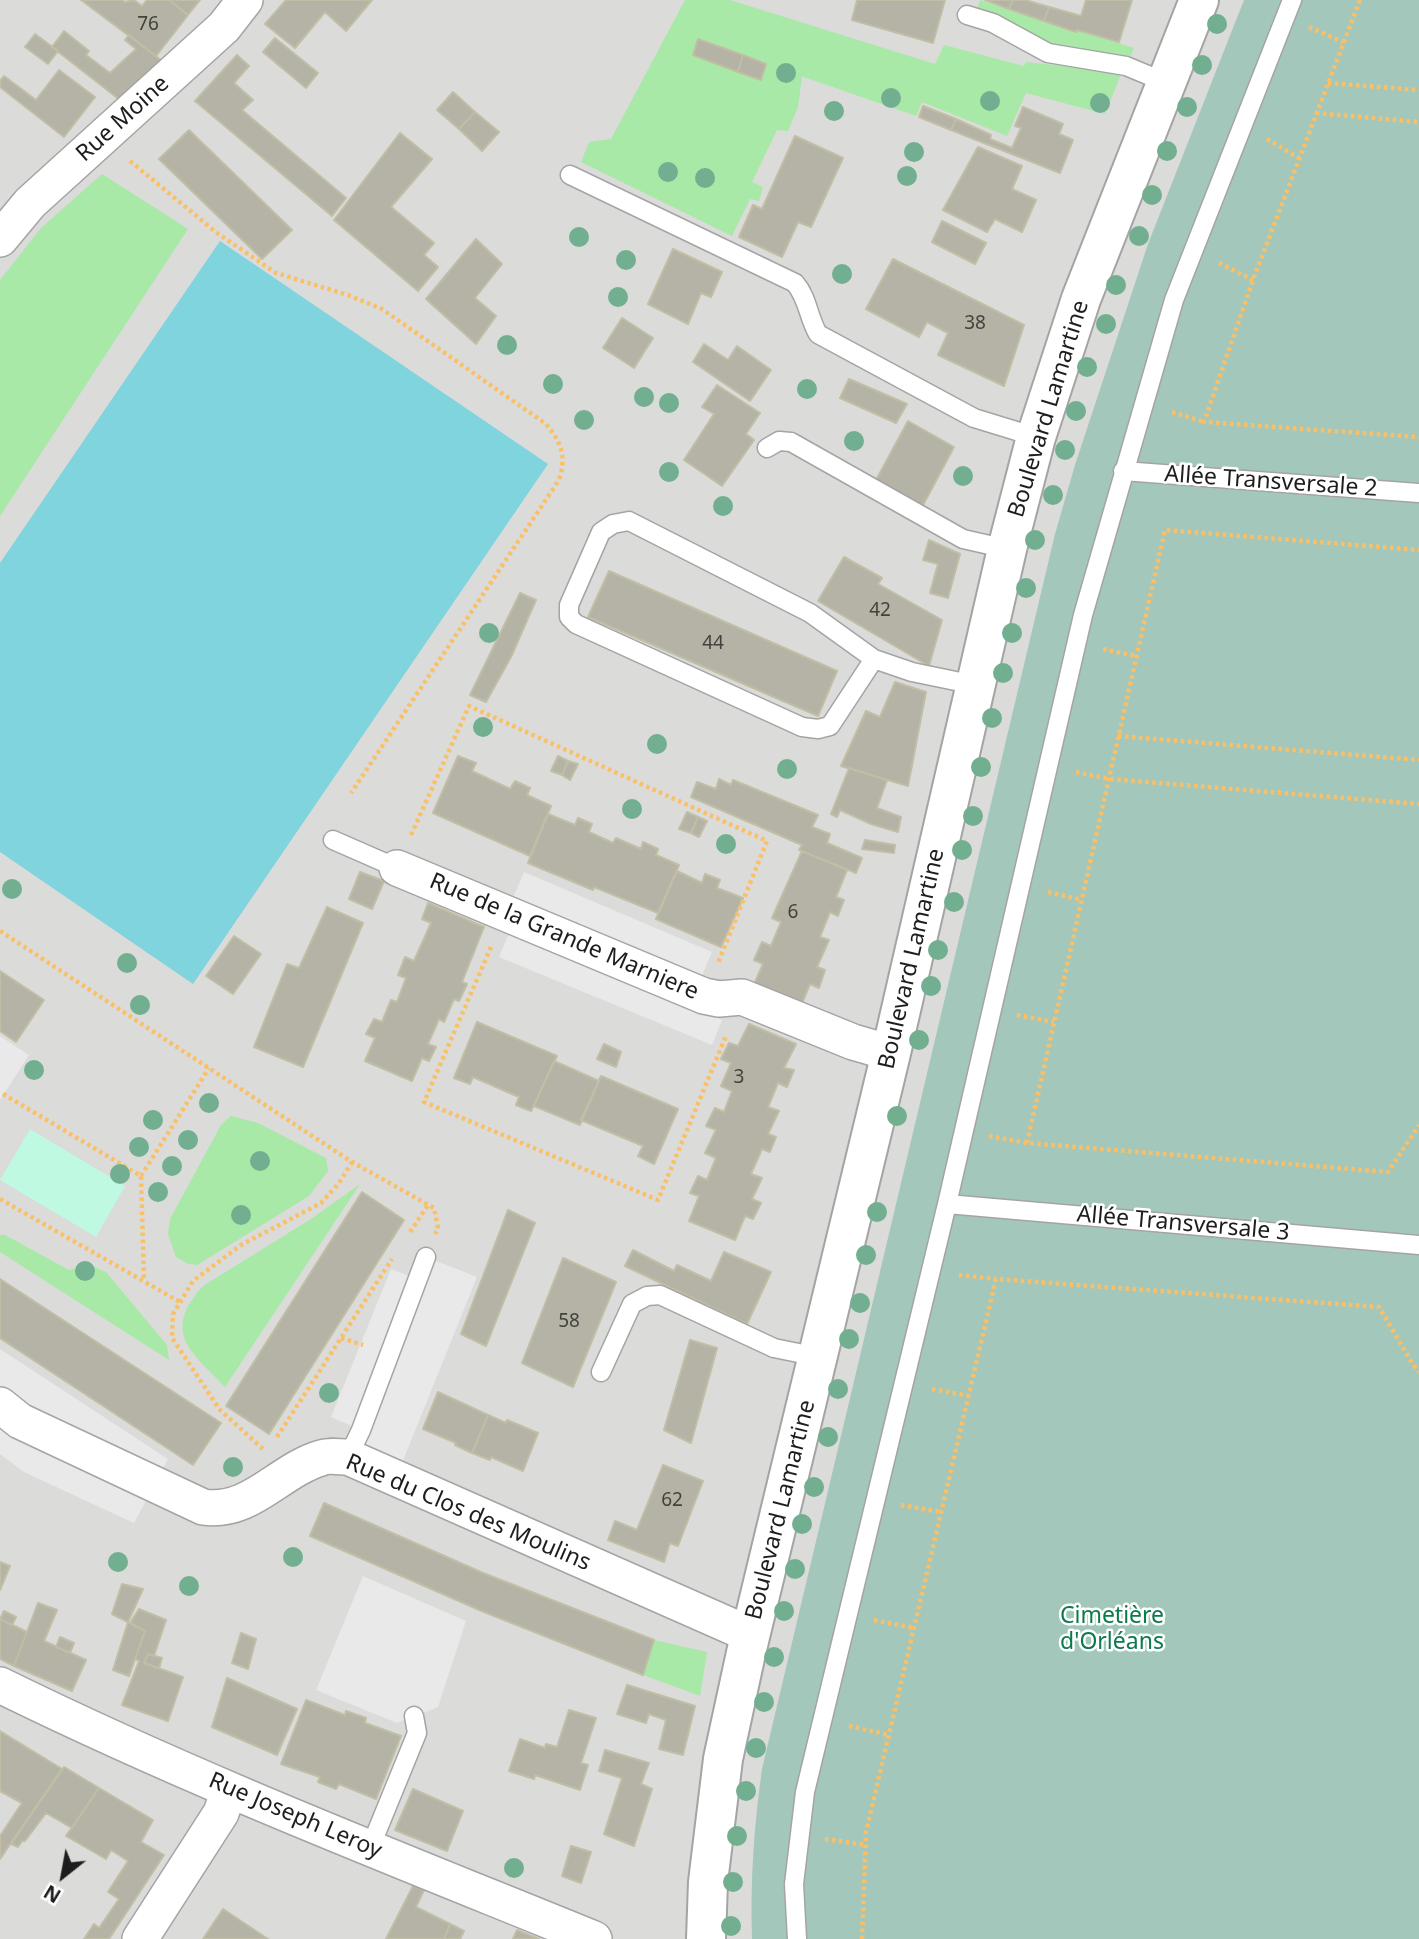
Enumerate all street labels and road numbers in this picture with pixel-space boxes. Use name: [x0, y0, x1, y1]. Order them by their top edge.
street label: Rue Moine: [71, 70, 175, 168]
street label: Boulevard Lamartine: [1003, 297, 1095, 521]
street label: Allée Transversale 2: [1164, 461, 1378, 503]
street label: Boulevard Lamartine: [873, 846, 951, 1072]
street label: Rue de la Grande Marniere: [425, 868, 703, 1006]
street label: Allée Transversale 3: [1075, 1201, 1291, 1247]
street label: Boulevard Lamartine: [740, 1397, 822, 1623]
street label: Rue du Clos des Moulins: [341, 1449, 595, 1577]
street label: Rue Joseph Leroy: [204, 1767, 386, 1865]

